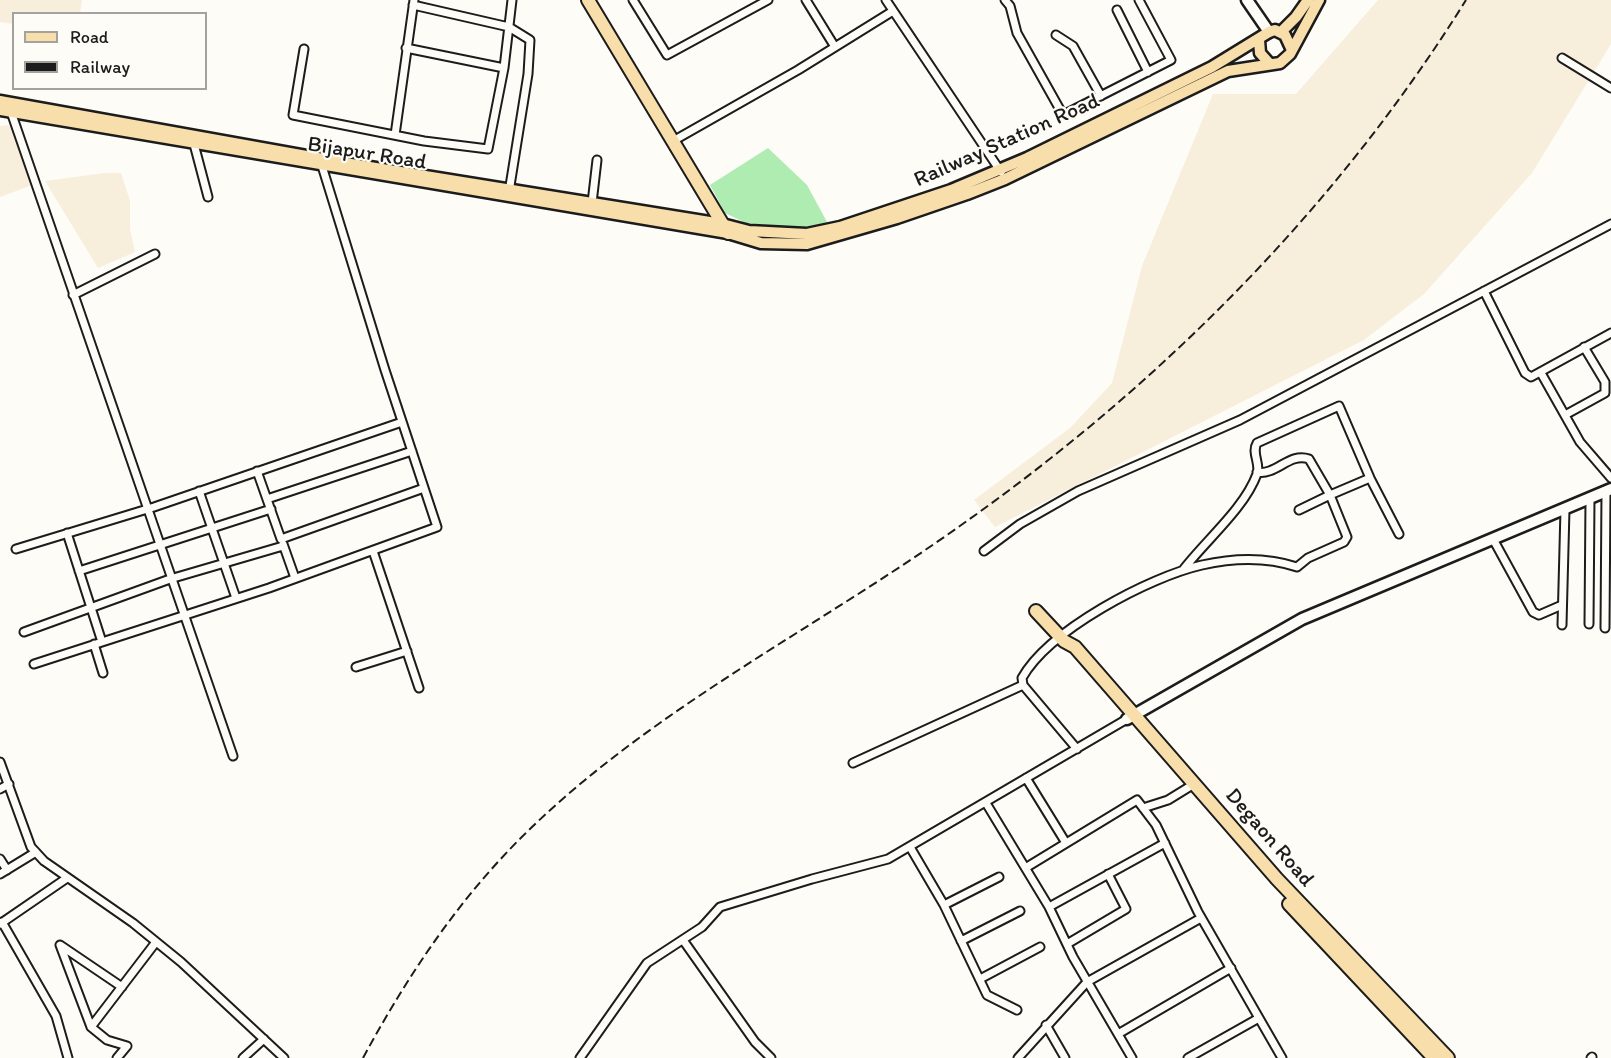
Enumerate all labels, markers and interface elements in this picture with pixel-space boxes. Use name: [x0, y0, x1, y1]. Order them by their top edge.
legend: [12, 12, 207, 90]
text: Road: [70, 26, 109, 48]
text: Railway: [70, 56, 130, 78]
street label: Railway Station Road: [910, 88, 1104, 194]
street label: Bijapur Road: [306, 132, 428, 176]
street label: Degaon Road: [1219, 783, 1319, 893]

